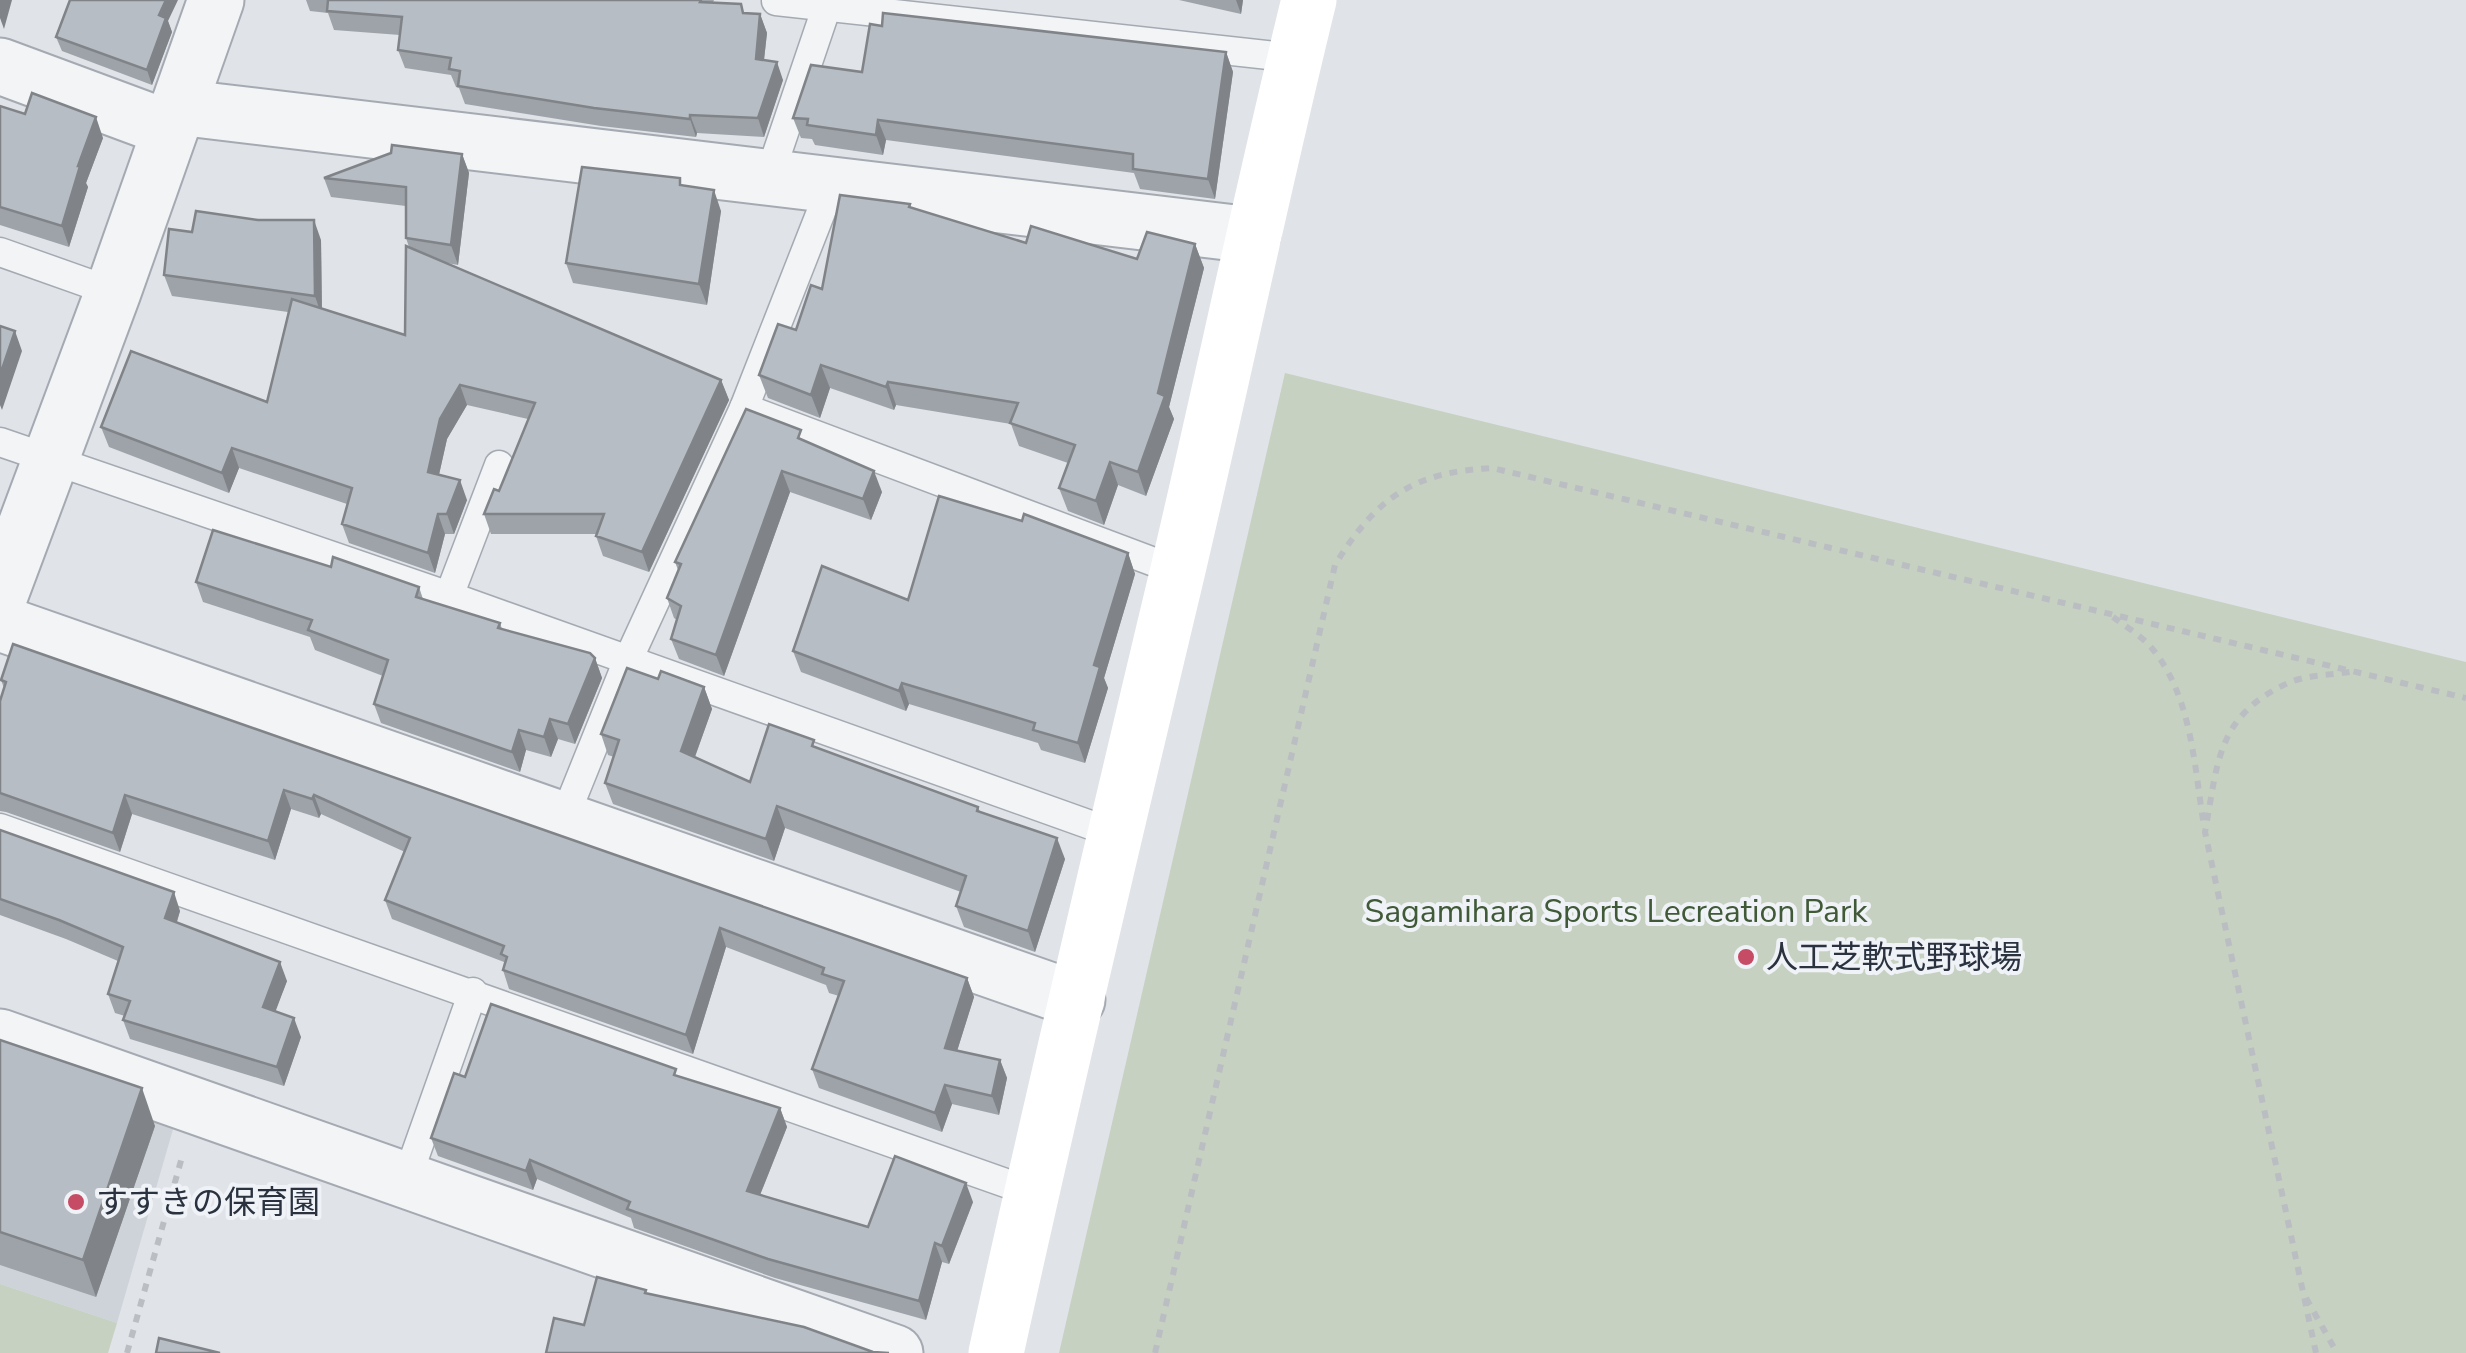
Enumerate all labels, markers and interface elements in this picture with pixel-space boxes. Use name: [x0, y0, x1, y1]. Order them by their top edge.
park label: Sagamihara Sports Lecreation Park: [1364, 890, 1869, 933]
place label: 人工芝軟式野球場: [1766, 936, 2022, 979]
marker: 人工芝軟式野球場: [1735, 946, 1757, 968]
place label: すすきの保育園: [96, 1181, 320, 1224]
marker: すすきの保育園: [65, 1191, 87, 1213]

